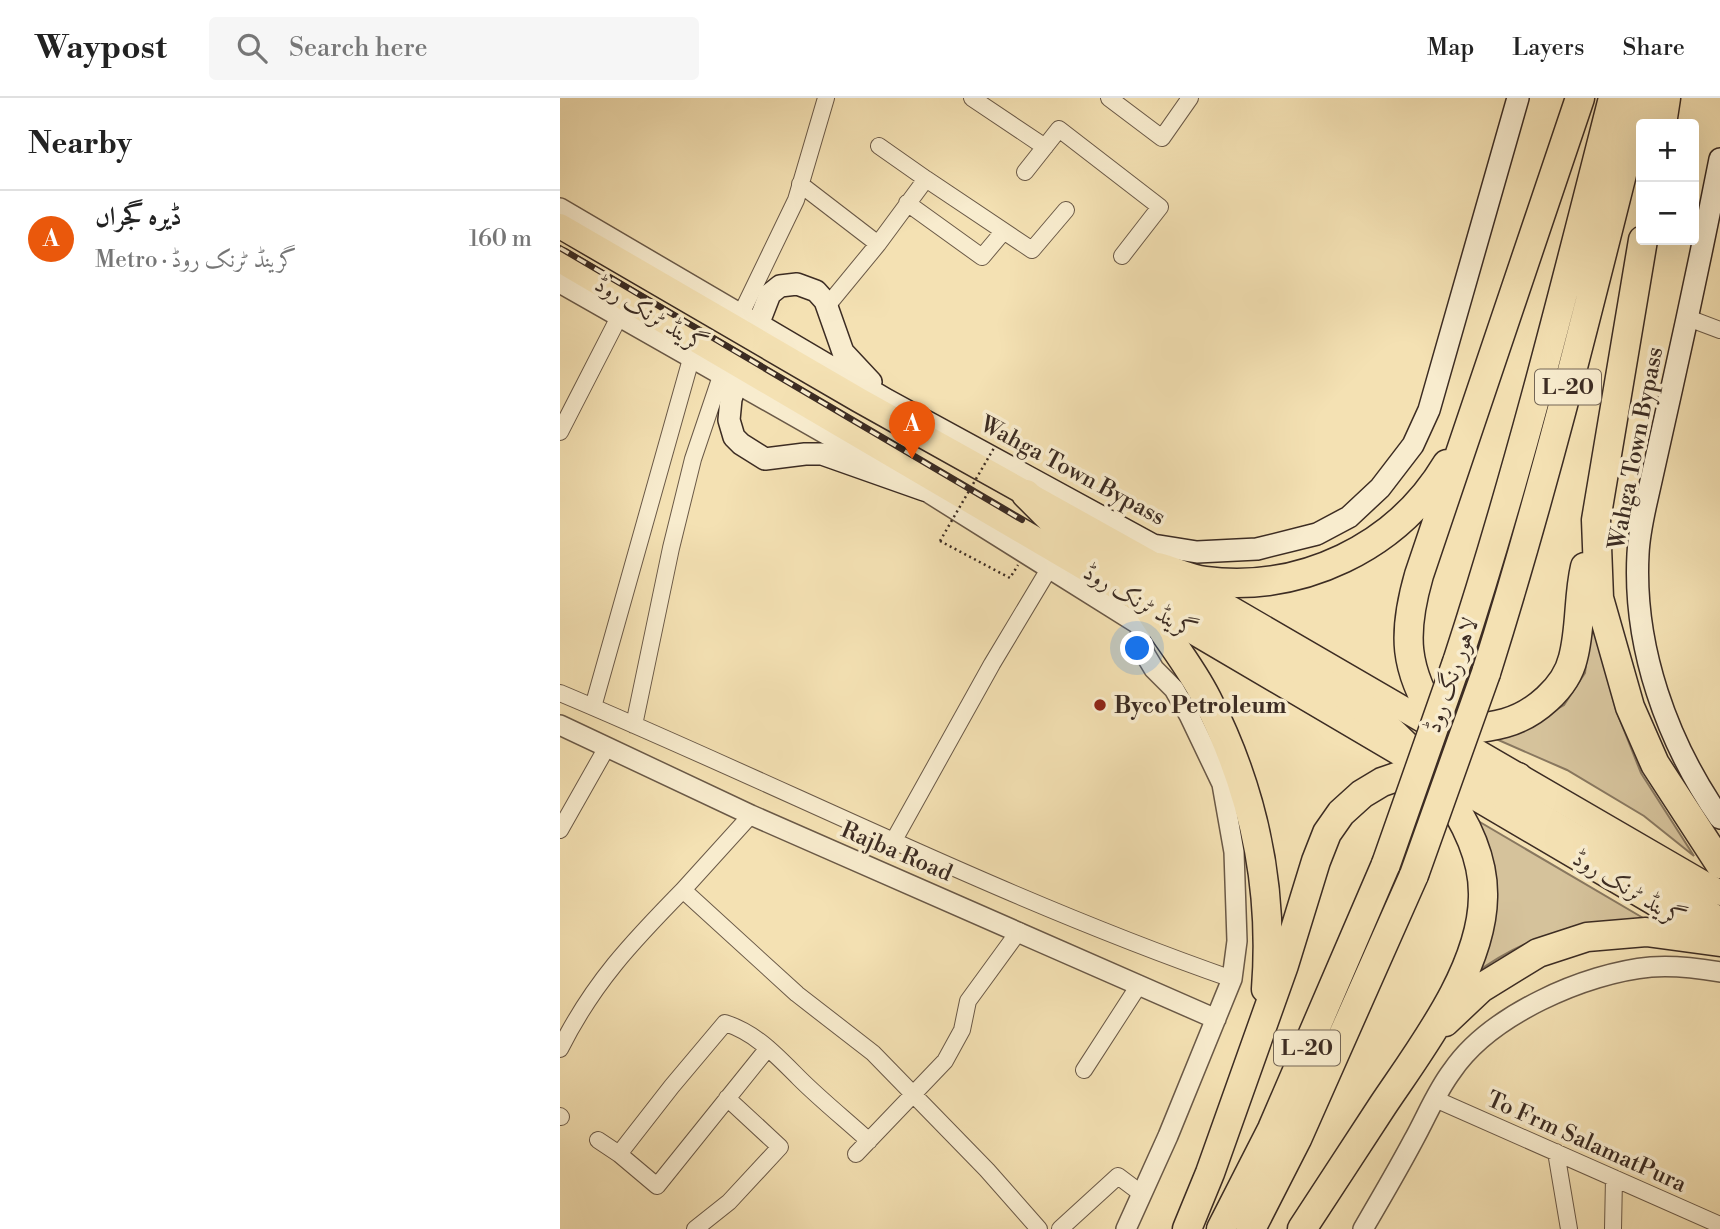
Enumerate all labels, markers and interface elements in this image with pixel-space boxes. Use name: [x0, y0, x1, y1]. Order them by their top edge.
search box: [209, 17, 699, 80]
text: Waypost: [35, 28, 167, 69]
icon: search: [233, 29, 271, 67]
text: Search here: [289, 32, 428, 64]
text: Map: [1427, 33, 1474, 63]
text: Layers: [1512, 33, 1584, 63]
text: Share: [1622, 33, 1685, 63]
map controls: [1636, 119, 1699, 245]
button: +: [1636, 119, 1699, 182]
text: Nearby: [28, 125, 132, 163]
button: −: [1636, 182, 1699, 245]
text: ڈیرہ گجراں: [95, 201, 182, 233]
text: A: [43, 225, 59, 253]
text: 160 m: [469, 225, 532, 253]
text: Metro · گرینڈ ٹرنک روڈ: [95, 246, 297, 274]
street label: گرینڈ ٹرنک روڈ: [589, 269, 713, 359]
street label: Wahga Town Bypass: [1602, 345, 1669, 553]
road number: L-20: [1535, 370, 1601, 404]
pin: A: [889, 401, 935, 459]
street label: Wahga Town Bypass: [974, 410, 1170, 532]
street label: گرینڈ ٹرنک روڈ: [1078, 557, 1202, 645]
street label: لاہور رنگ روڈ: [1418, 614, 1485, 737]
your location: [1120, 631, 1154, 665]
place label: Byco Petroleum: [1114, 692, 1286, 720]
marker: Byco Petroleum: [1092, 697, 1108, 713]
street label: Rajba Road: [837, 816, 957, 888]
street label: گرینڈ ٹرنک روڈ: [1567, 843, 1691, 933]
road number: L-20: [1274, 1030, 1340, 1066]
street label: To Frm SalamatPura: [1482, 1085, 1691, 1199]

